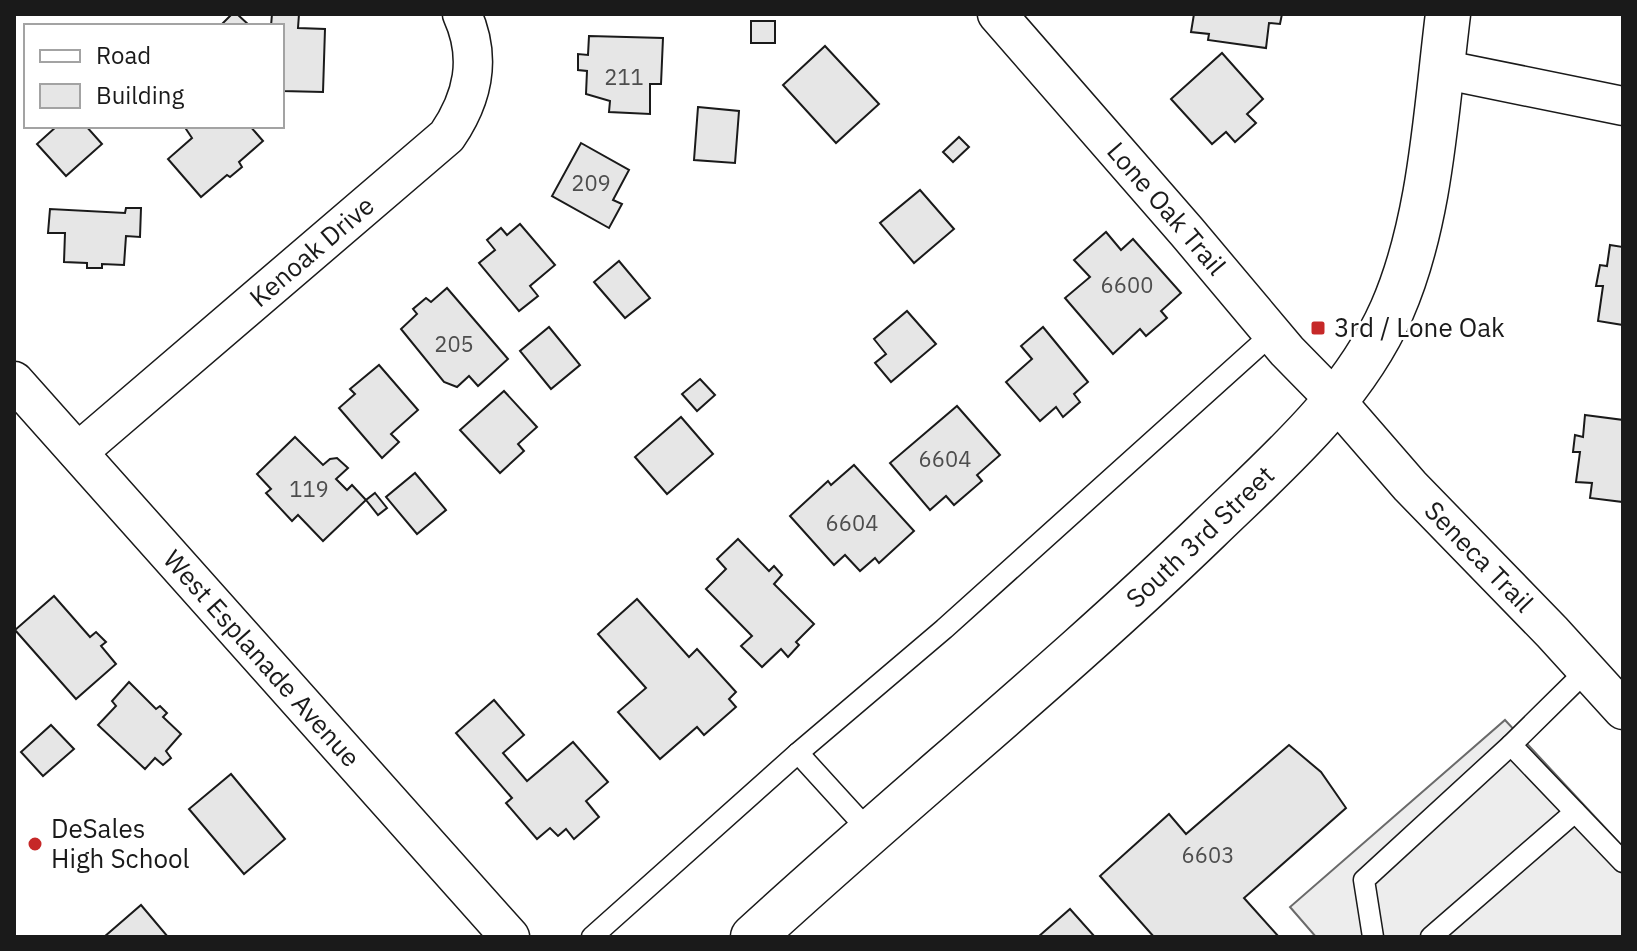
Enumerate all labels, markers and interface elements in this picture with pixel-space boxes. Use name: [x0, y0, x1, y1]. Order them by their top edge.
legend: [24, 24, 284, 128]
text: Road: [96, 39, 151, 71]
house number: 211: [604, 62, 644, 91]
text: Building: [96, 79, 184, 111]
street label: Lone Oak Trail: [1100, 134, 1234, 282]
house number: 209: [571, 168, 611, 197]
street label: Kenoak Drive: [242, 188, 381, 314]
house number: 6600: [1101, 270, 1153, 299]
place label: 3rd / Lone Oak: [1334, 310, 1505, 344]
marker: 3rd / Lone Oak: [1309, 319, 1327, 337]
house number: 205: [434, 329, 474, 358]
house number: 6604: [919, 444, 971, 473]
street label: South 3rd Street: [1118, 458, 1281, 615]
house number: 119: [289, 474, 329, 503]
street label: Seneca Trail: [1418, 493, 1541, 619]
house number: 6604: [826, 508, 878, 537]
street label: West Esplanade Avenue: [157, 542, 368, 774]
place label: DeSales High School: [51, 811, 190, 875]
marker: DeSales High School: [26, 835, 44, 853]
house number: 6603: [1182, 840, 1234, 869]

